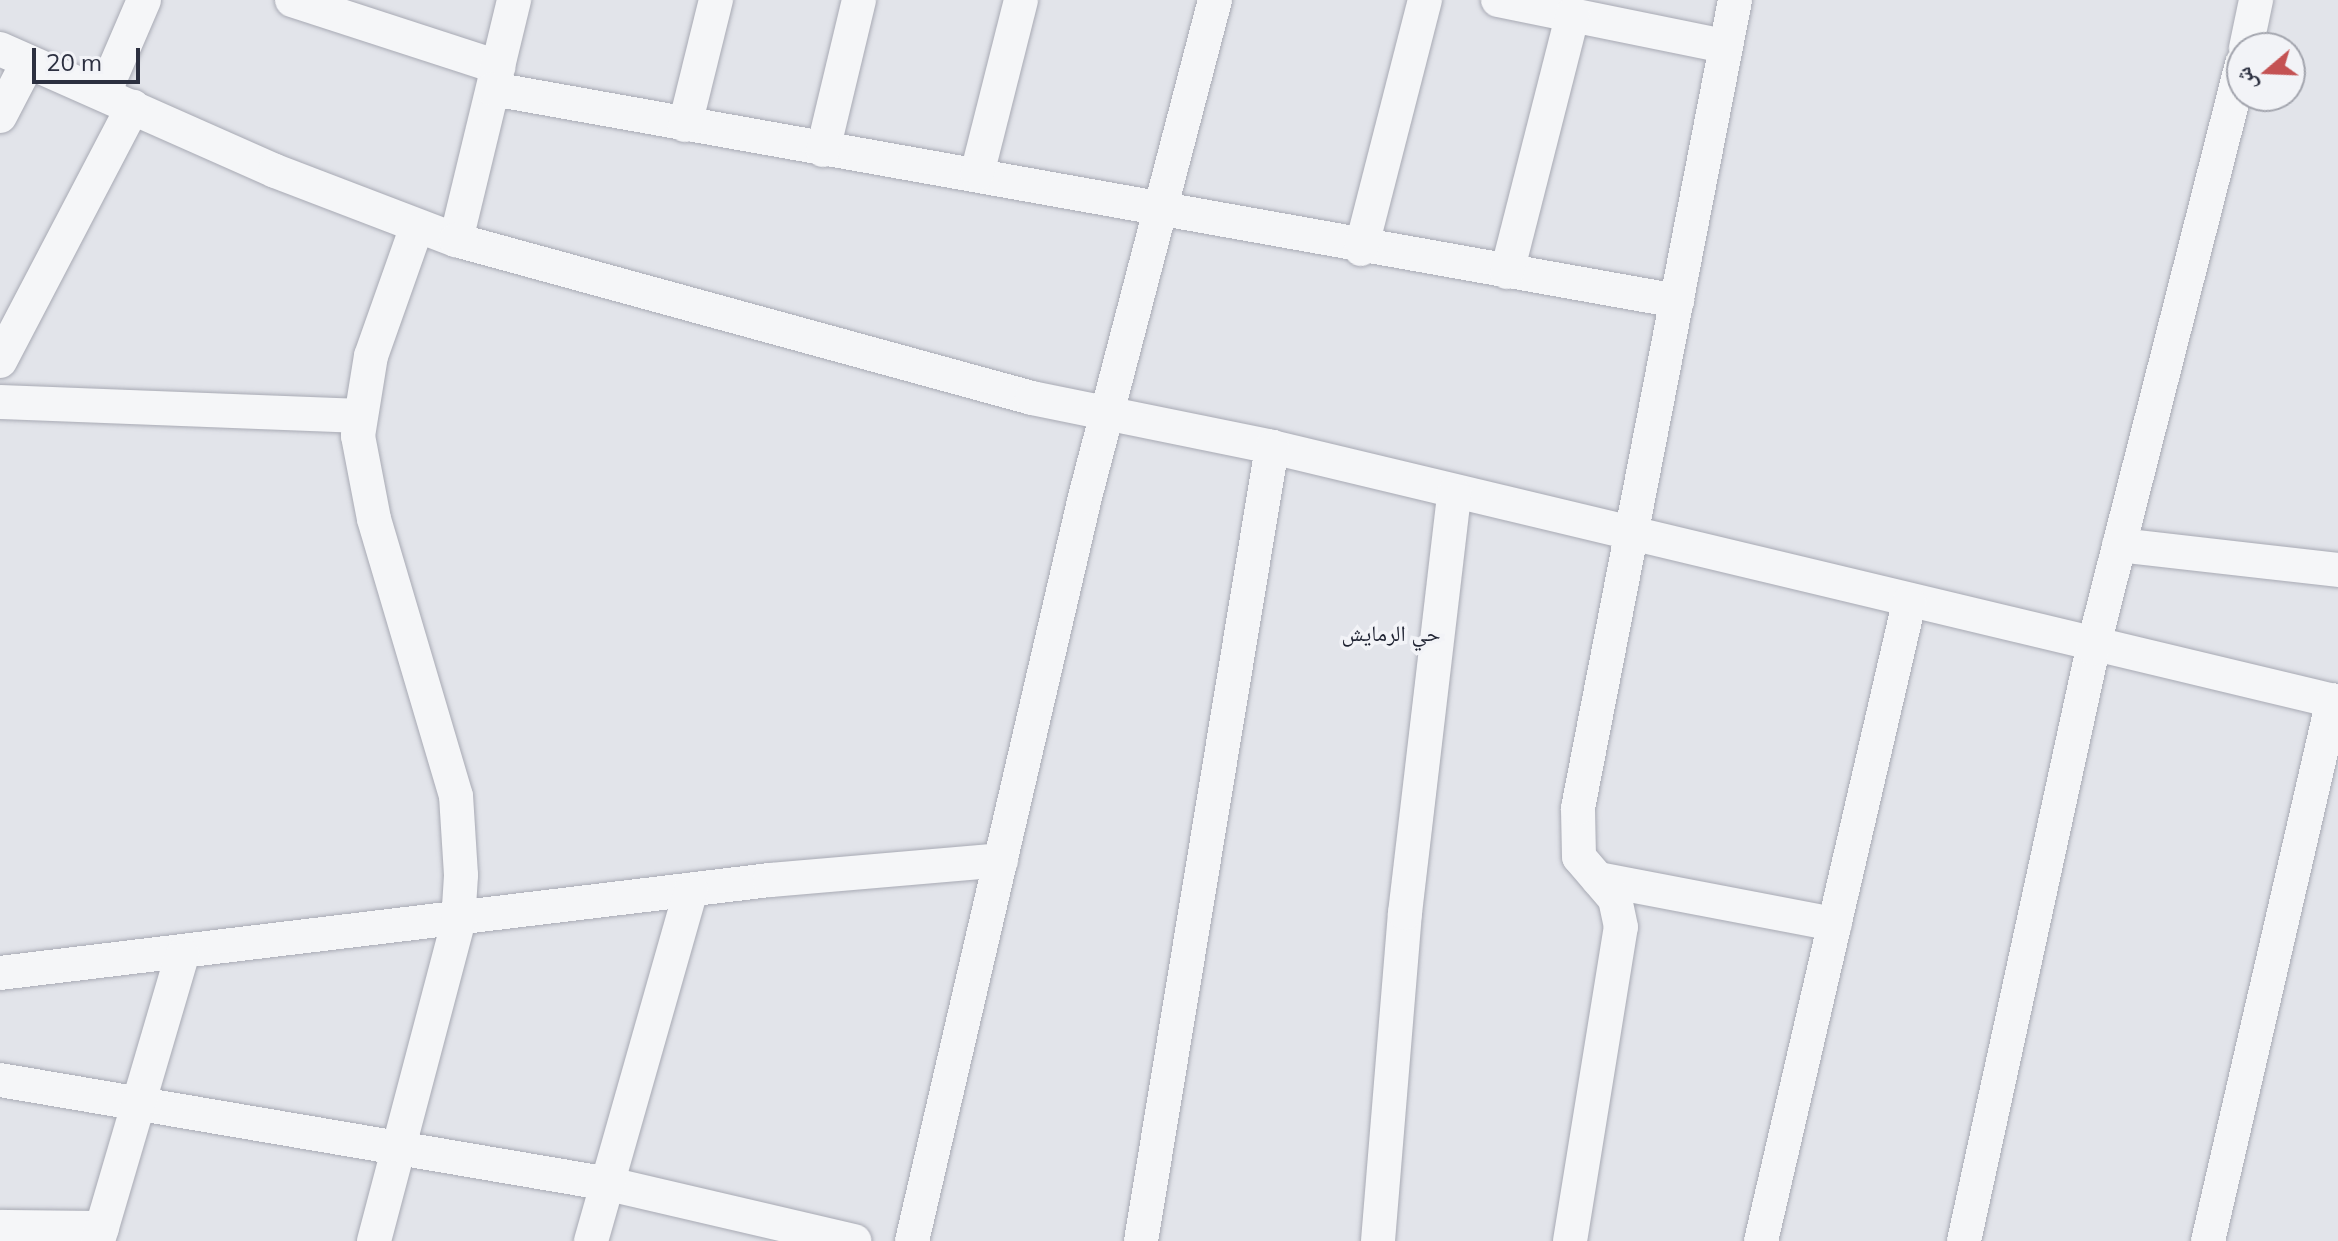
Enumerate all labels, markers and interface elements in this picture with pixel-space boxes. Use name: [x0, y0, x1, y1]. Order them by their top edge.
scale bar: [36, 32, 144, 82]
north arrow: [2226, 32, 2306, 112]
text: 20 m: [46, 47, 102, 77]
text: ش: [2228, 64, 2262, 95]
district label: حي الرمايش: [1341, 621, 1441, 647]

